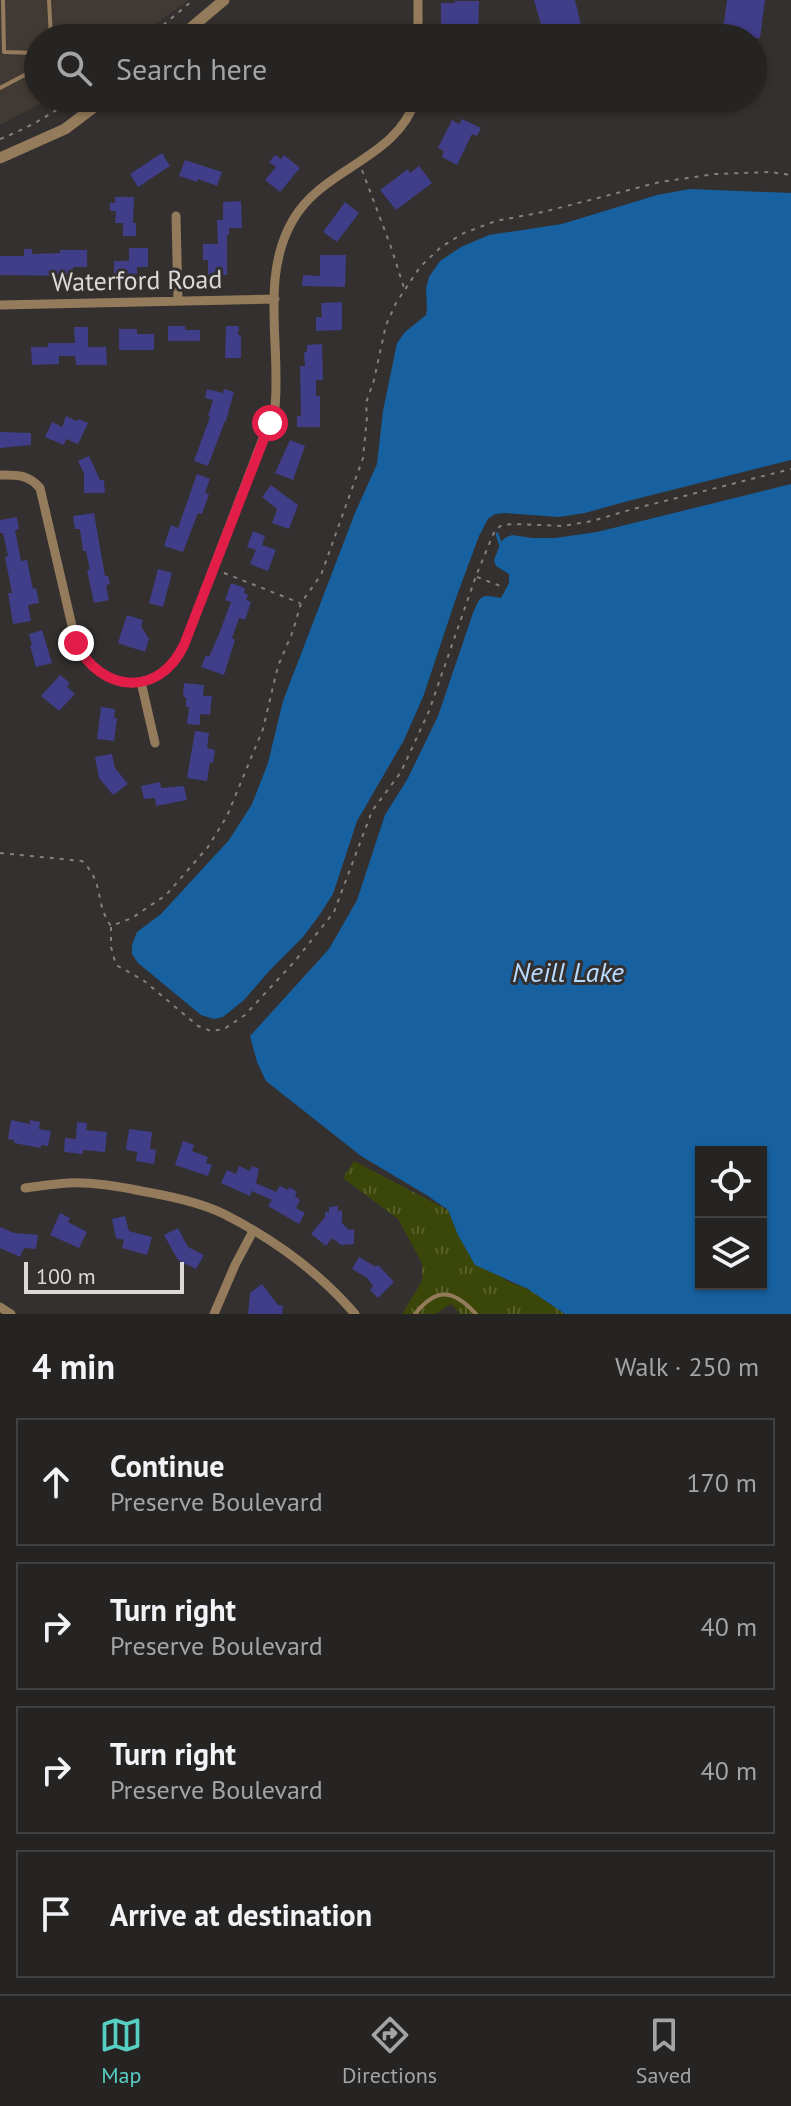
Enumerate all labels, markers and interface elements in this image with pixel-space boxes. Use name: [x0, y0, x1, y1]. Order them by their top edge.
search box: [24, 24, 767, 112]
icon: search: [52, 46, 96, 90]
text: Search here: [116, 49, 267, 88]
street label: Waterford Road: [51, 262, 223, 298]
route start: [252, 405, 288, 441]
route end: [58, 625, 94, 661]
water label: Neill Lake: [512, 953, 624, 990]
map controls: [695, 1146, 767, 1290]
button: locate: [695, 1146, 767, 1218]
button: layers: [695, 1218, 767, 1290]
scale bar: [24, 1258, 184, 1294]
text: 100 m: [36, 1262, 96, 1290]
text: 4 min: [32, 1344, 115, 1388]
text: Walk · 250 m: [615, 1350, 759, 1383]
text: Continue: [110, 1446, 224, 1485]
icon: ahead: [34, 1460, 78, 1504]
text: 170 m: [686, 1466, 757, 1499]
text: Preserve Boulevard: [110, 1485, 323, 1518]
text: Turn right: [110, 1590, 236, 1629]
icon: right: [34, 1604, 78, 1648]
text: 40 m: [701, 1610, 757, 1643]
text: Preserve Boulevard: [110, 1629, 323, 1662]
text: Turn right: [110, 1734, 236, 1773]
icon: right: [34, 1748, 78, 1792]
text: 40 m: [701, 1754, 757, 1787]
text: Preserve Boulevard: [110, 1773, 323, 1806]
icon: arrive: [34, 1892, 78, 1936]
text: Arrive at destination: [110, 1895, 372, 1934]
tab: Map: [99, 2013, 143, 2089]
tab: Directions: [342, 2013, 437, 2089]
tab: Saved: [636, 2013, 692, 2089]

